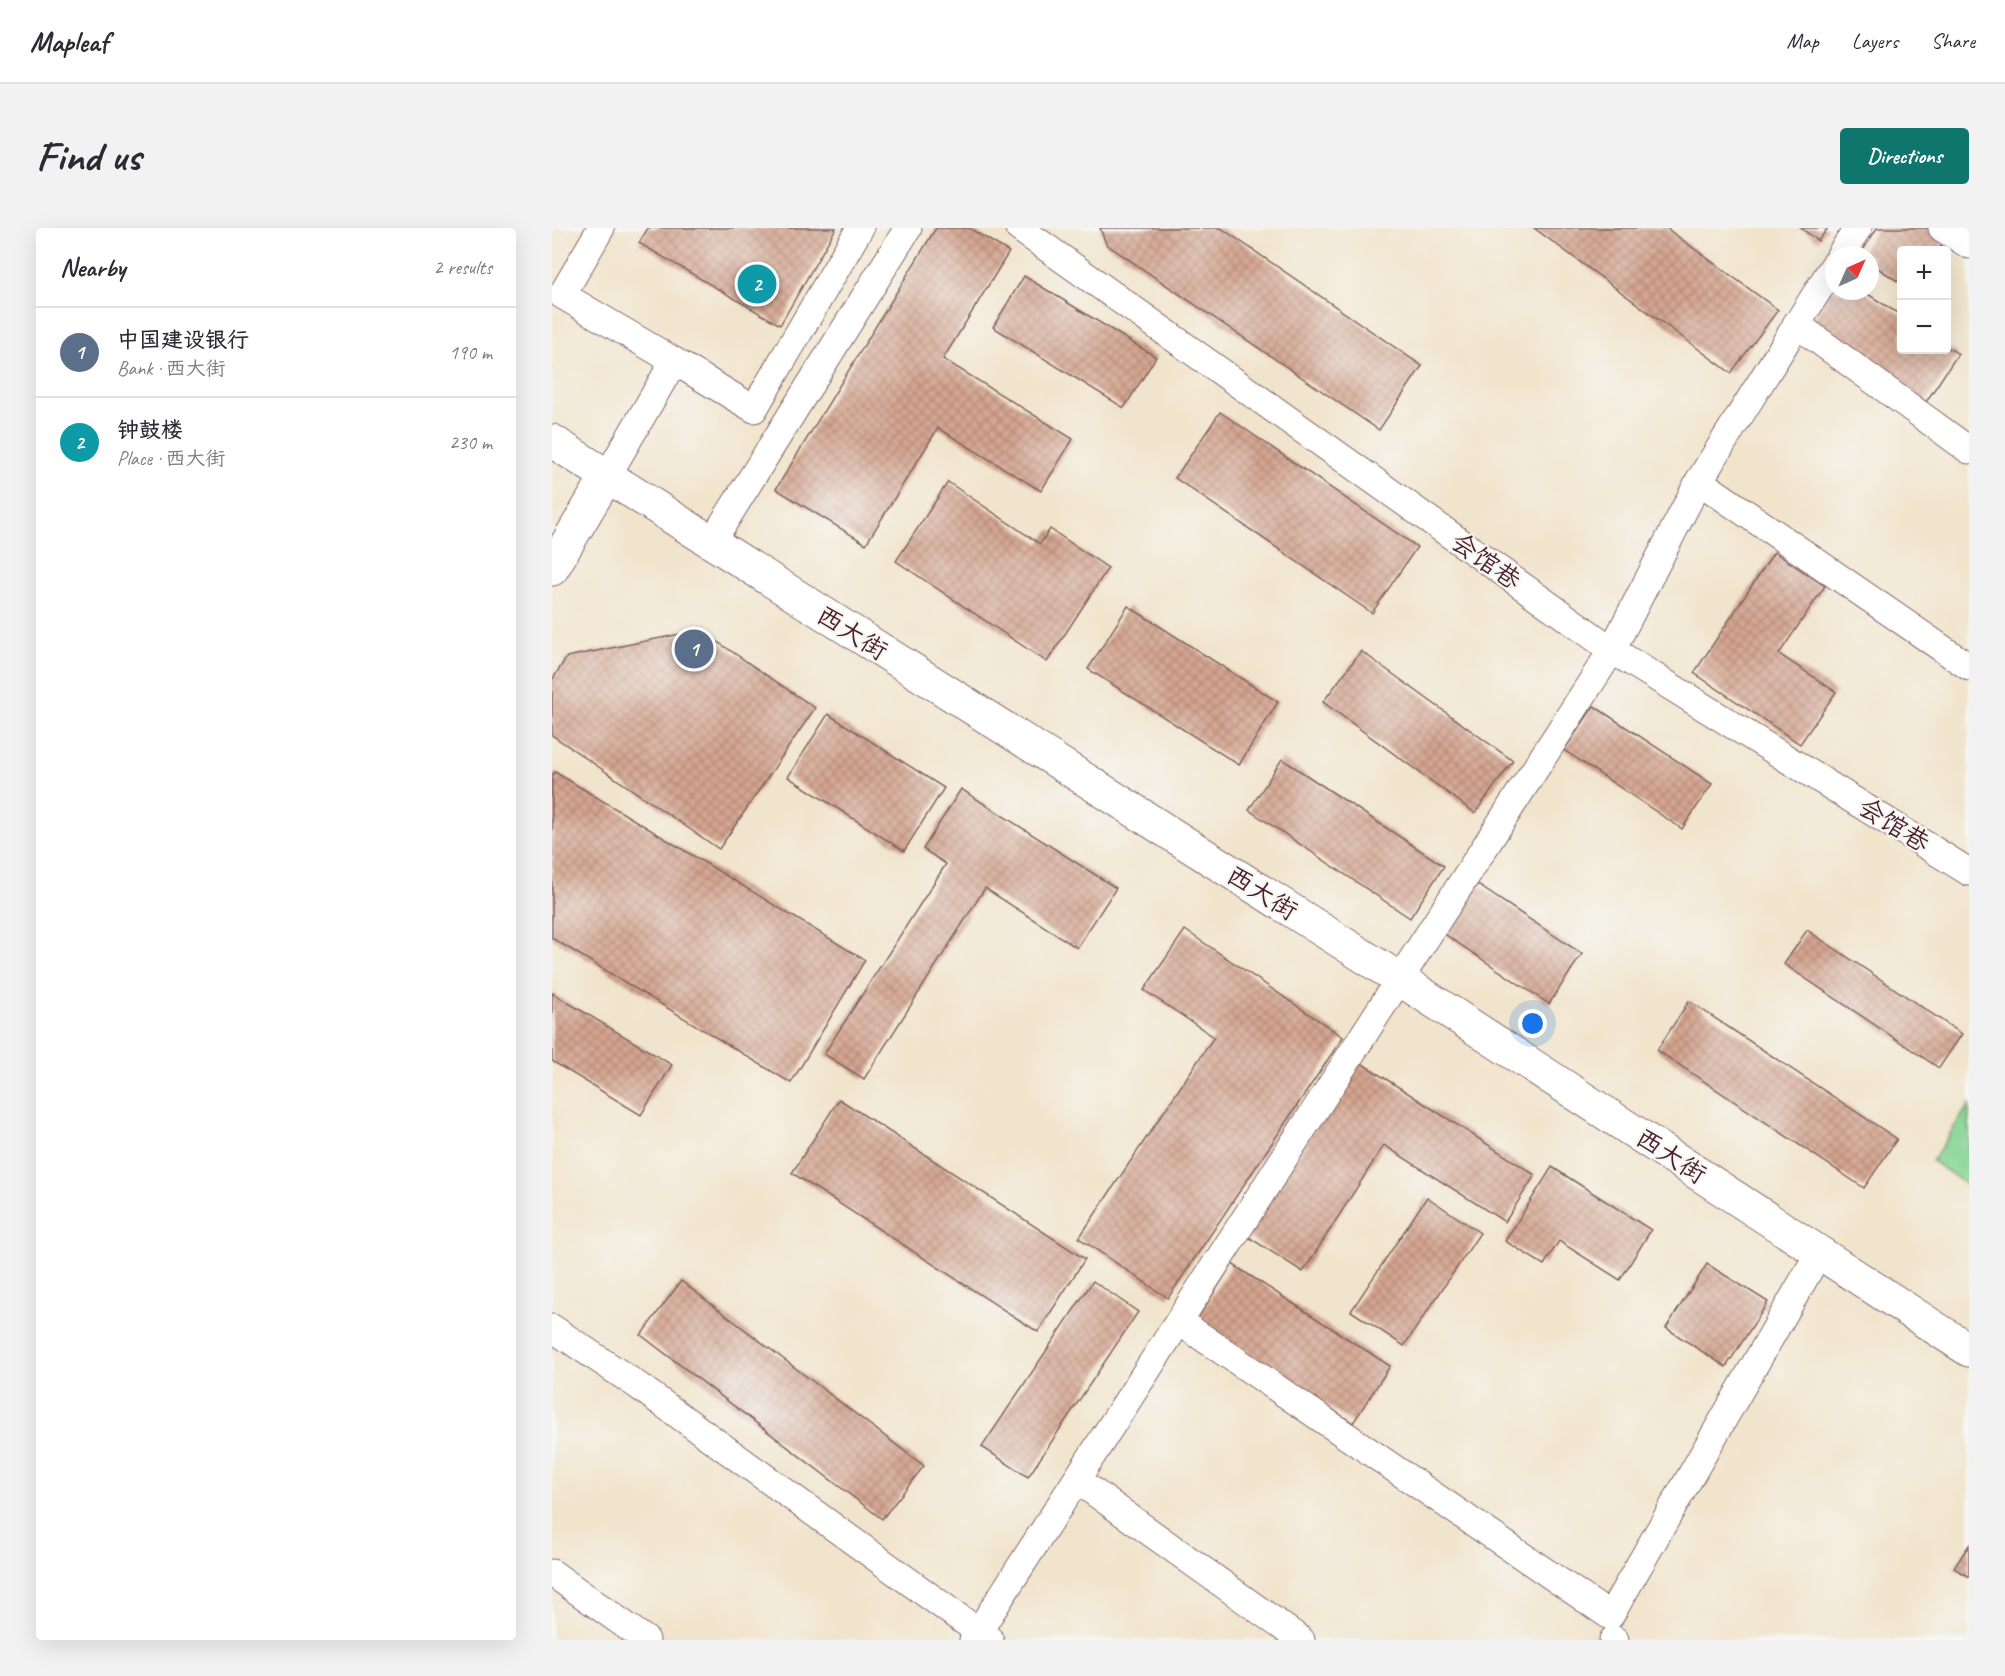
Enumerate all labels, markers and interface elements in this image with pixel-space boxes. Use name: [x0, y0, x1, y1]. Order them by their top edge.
text: Mapleaf: [30, 24, 108, 59]
text: Map: [1786, 28, 1819, 54]
text: Layers: [1852, 28, 1898, 54]
text: Share: [1931, 28, 1975, 54]
button: Directions: [1840, 128, 1969, 184]
text: Find us: [36, 130, 141, 183]
north arrow: [1825, 246, 1879, 300]
map controls: [1897, 246, 1951, 354]
button: +: [1897, 246, 1951, 300]
text: Nearby: [60, 251, 125, 284]
text: 2 results: [433, 255, 492, 280]
pin: 2: [738, 262, 776, 306]
button: −: [1897, 300, 1951, 354]
text: 中国建设银行: [117, 326, 249, 354]
text: 1: [75, 340, 84, 365]
text: 190 m: [449, 340, 492, 365]
text: Bank · 西大街: [117, 356, 226, 381]
text: 钟鼓楼: [117, 416, 183, 444]
text: 2: [75, 430, 84, 455]
text: 230 m: [449, 430, 492, 455]
text: Place · 西大街: [117, 446, 226, 471]
street label: 会馆巷: [1445, 525, 1527, 597]
street label: 西大街: [810, 598, 894, 668]
pin: 1: [674, 626, 714, 672]
street label: 会馆巷: [1852, 790, 1936, 860]
street label: 西大街: [1220, 858, 1304, 928]
your location: [1518, 1009, 1547, 1038]
street label: 西大街: [1629, 1121, 1713, 1191]

